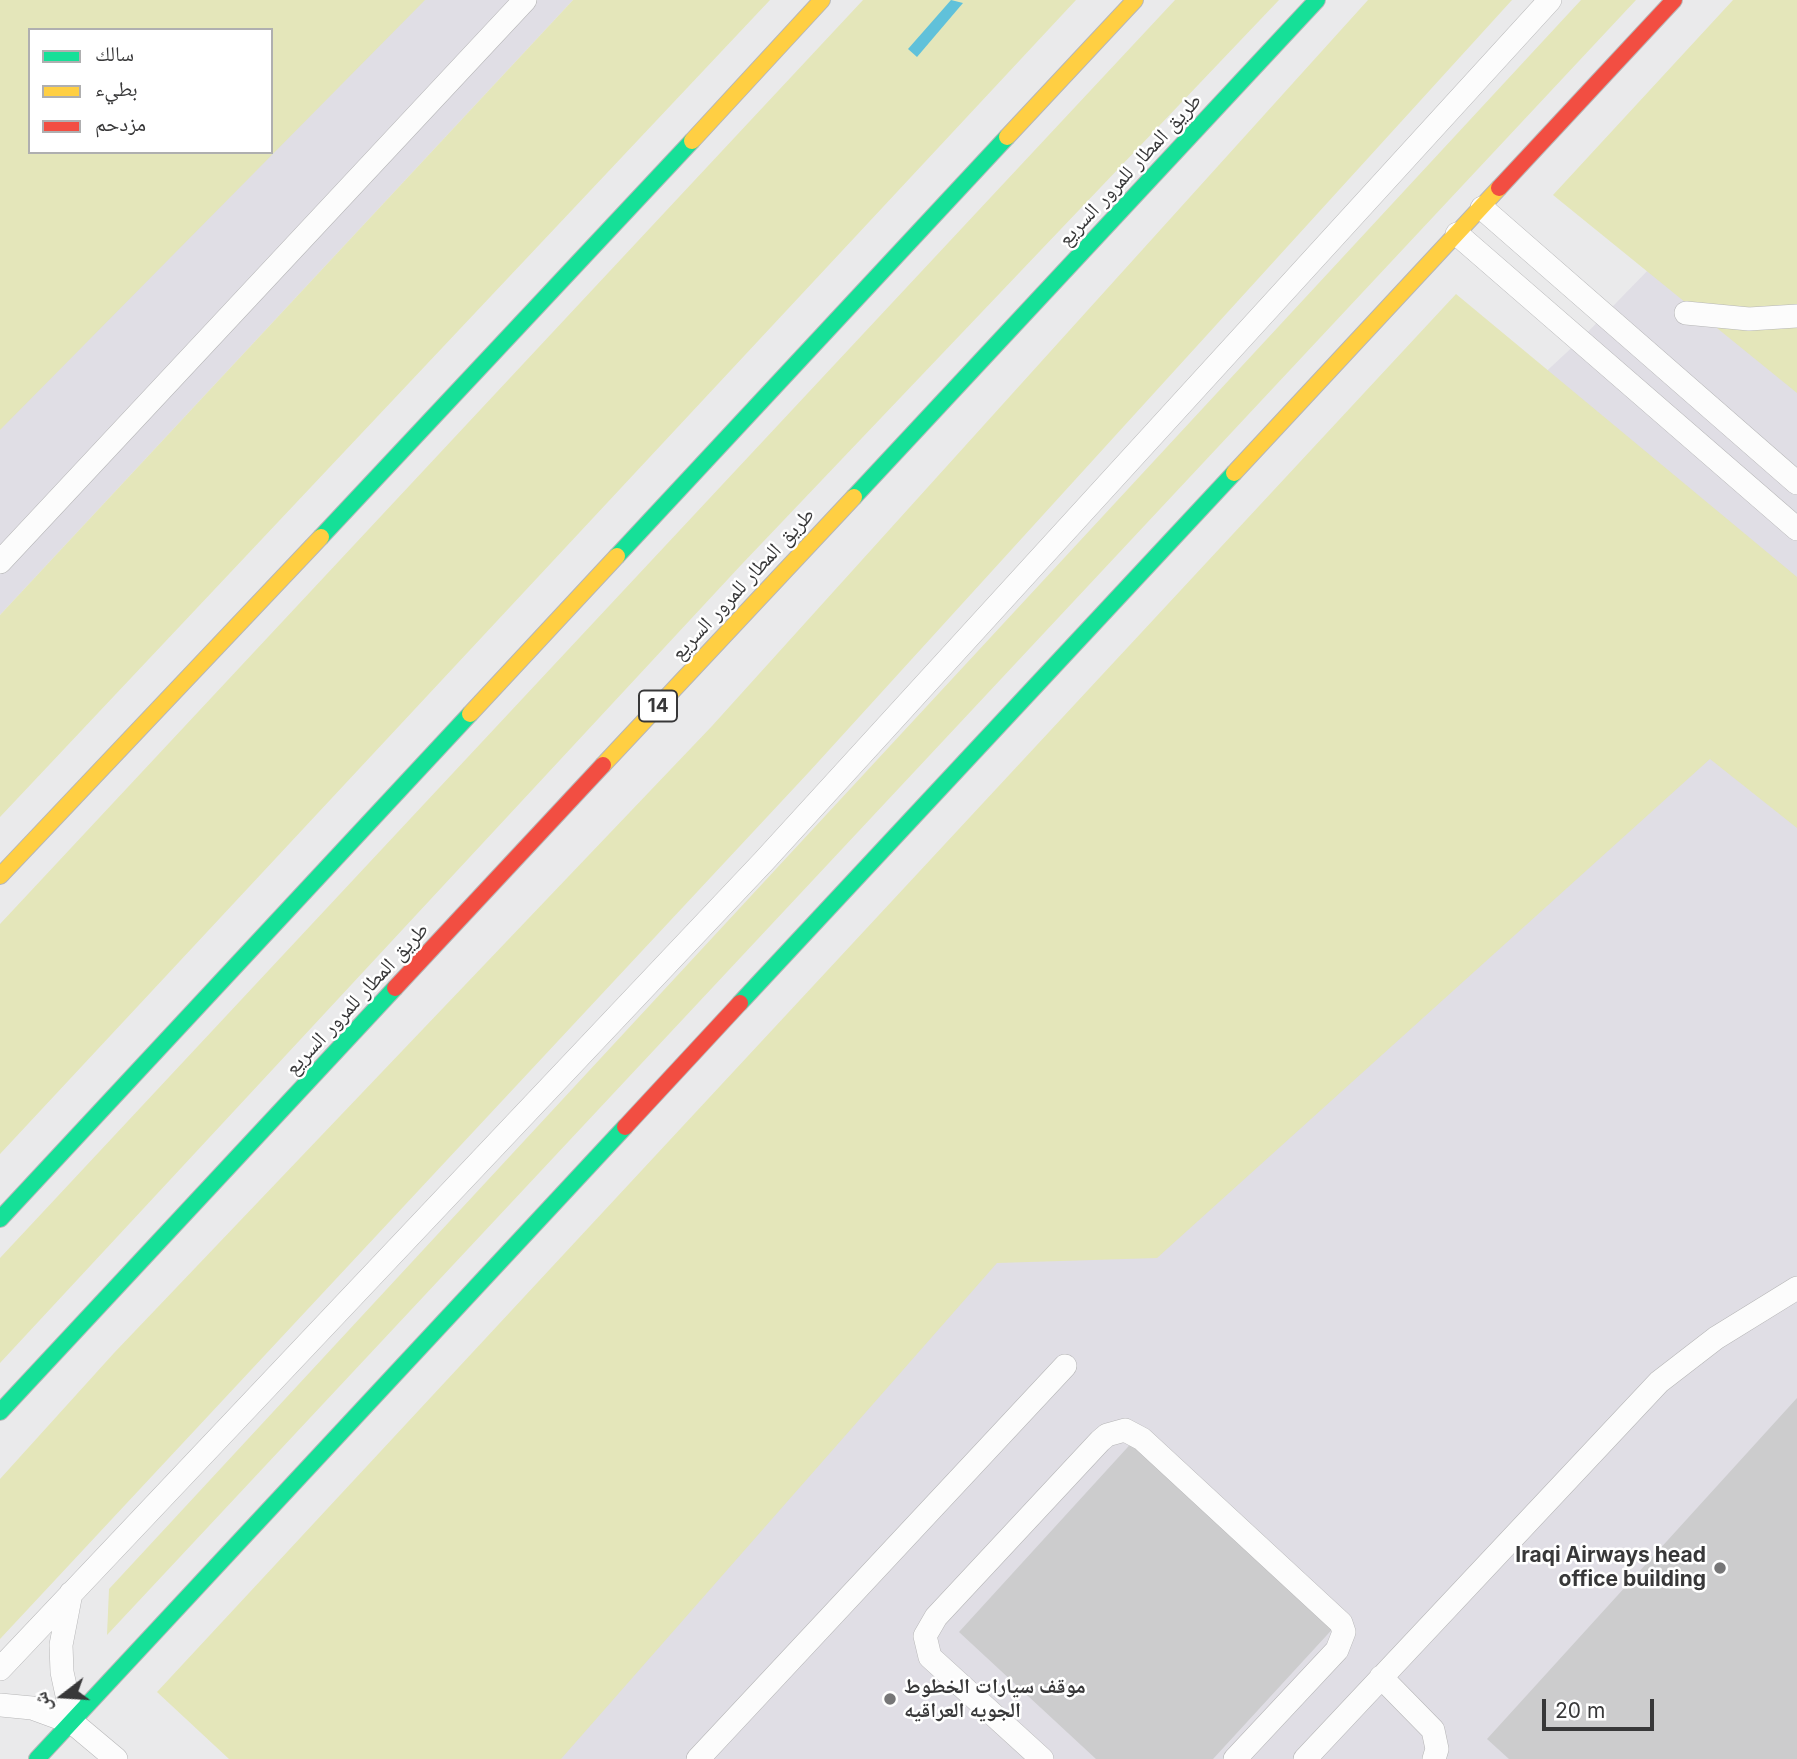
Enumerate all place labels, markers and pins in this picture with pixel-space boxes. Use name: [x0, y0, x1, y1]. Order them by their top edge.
place label: Iraqi Airways head office building: [1515, 1543, 1706, 1593]
marker: Iraqi Airways head office building: [1712, 1560, 1728, 1576]
place label: موقف سيارات الخطوط الجويه العراقيه: [904, 1674, 1086, 1724]
marker: موقف سيارات الخطوط الجويه العراقيه: [882, 1691, 898, 1707]

